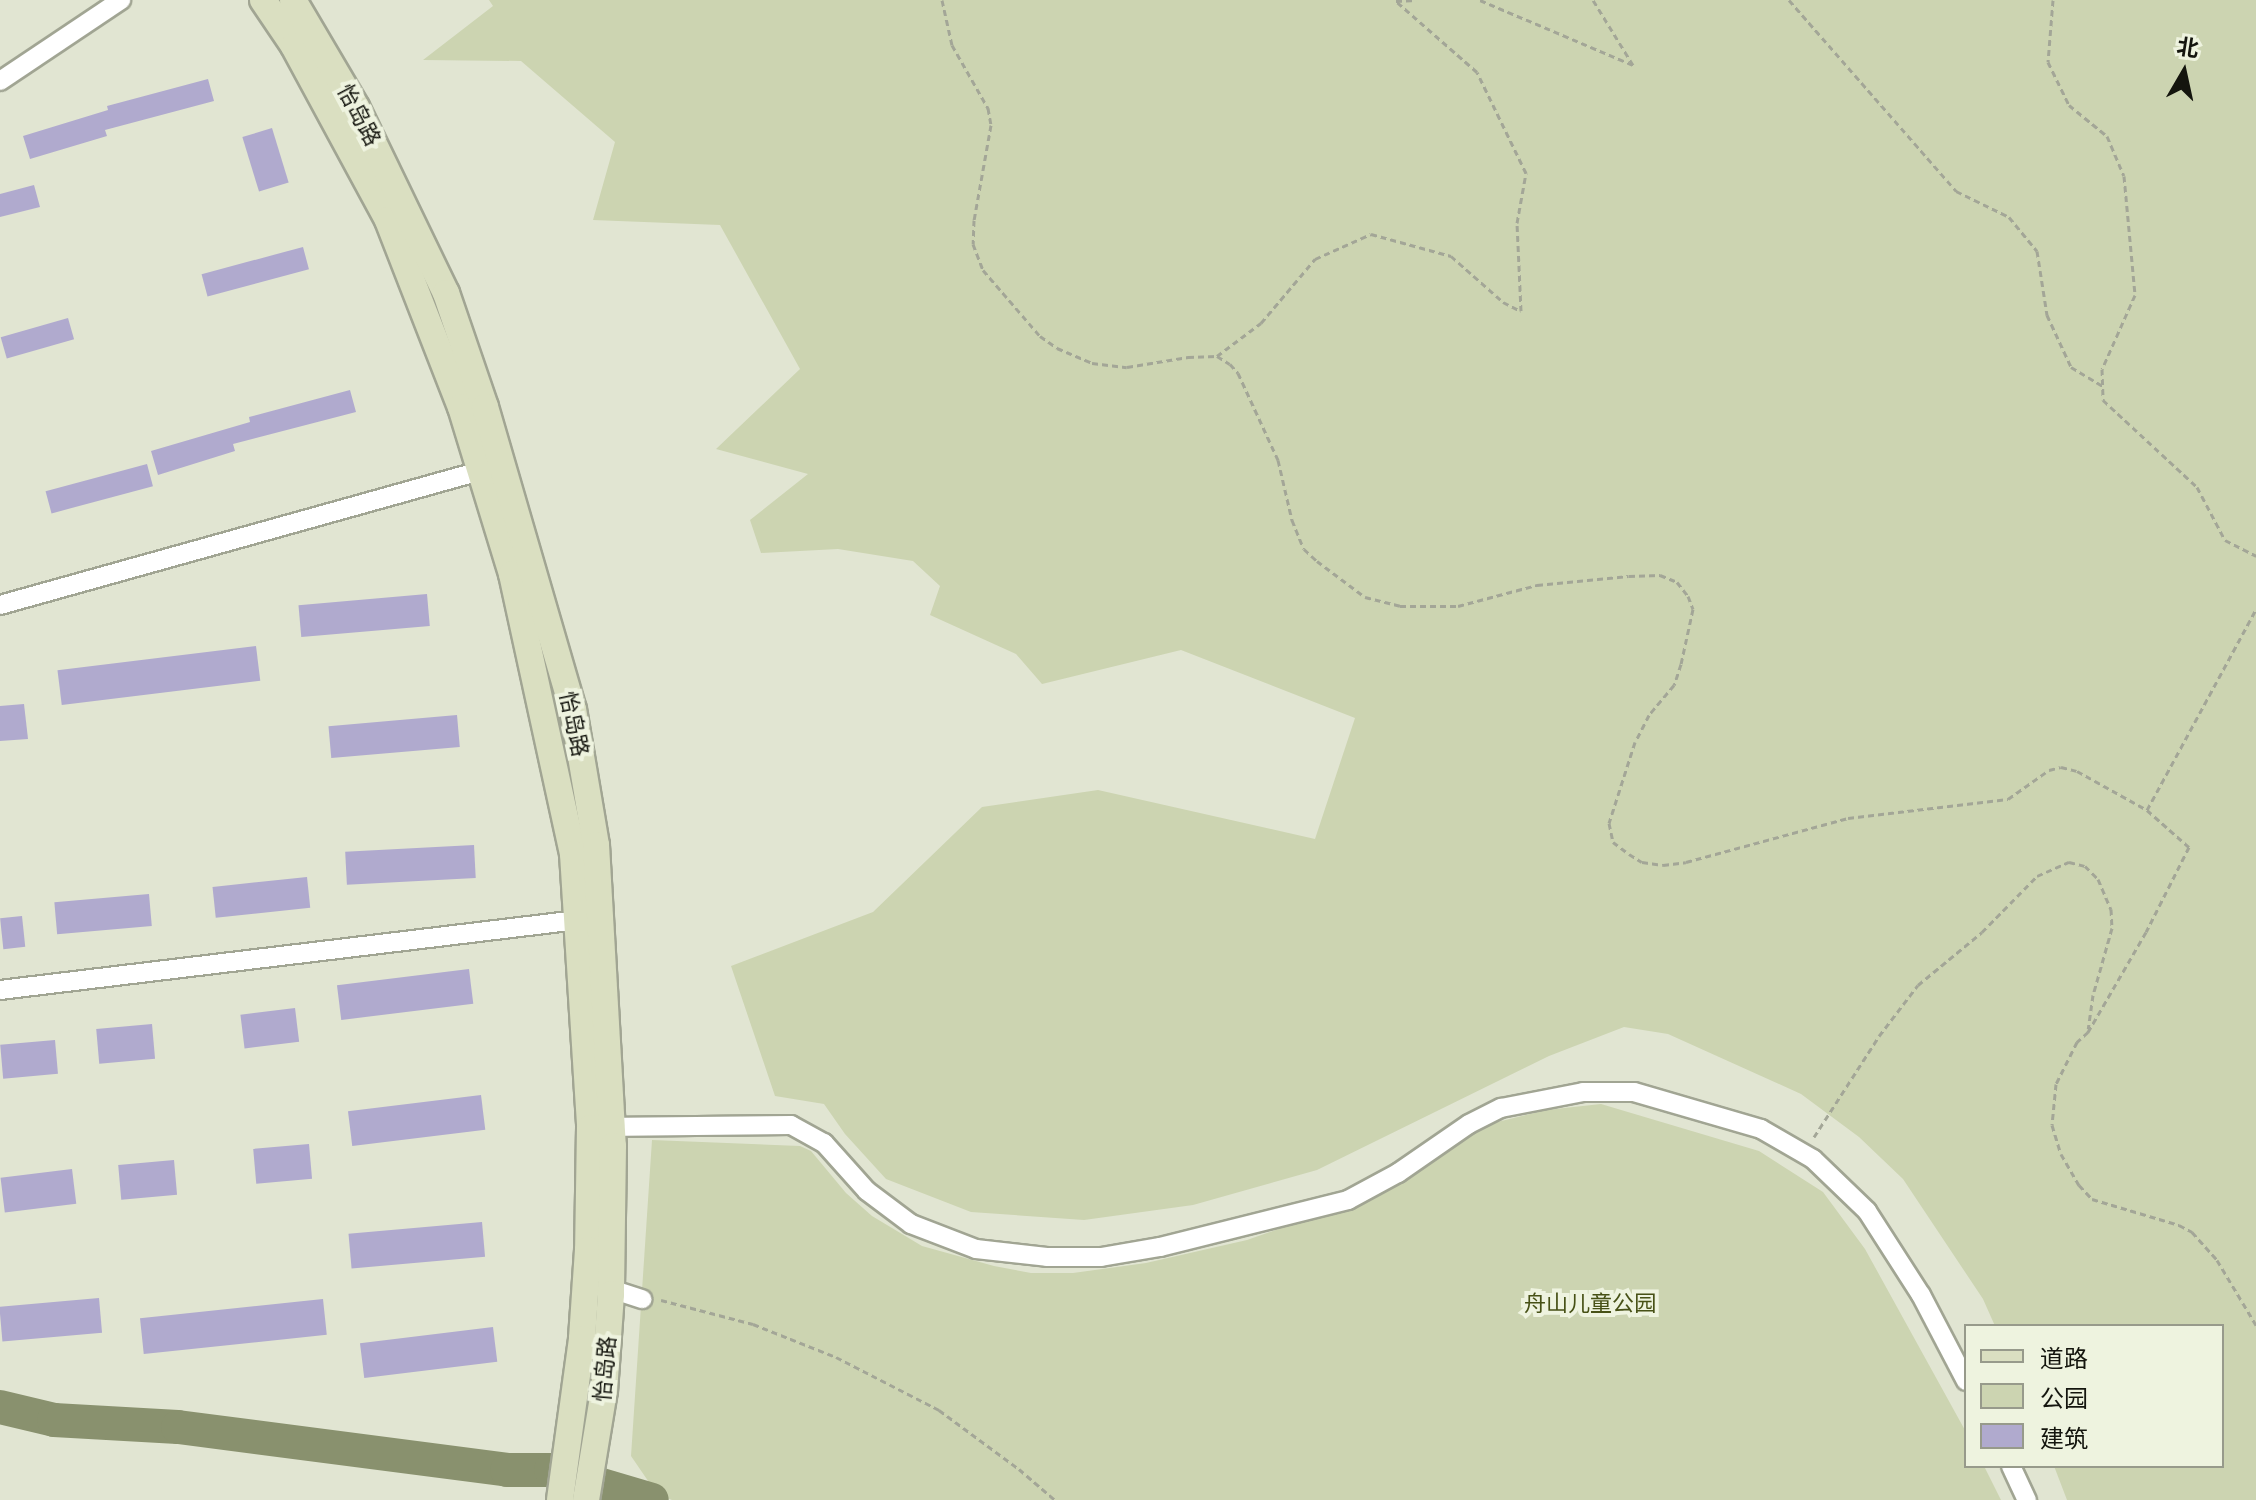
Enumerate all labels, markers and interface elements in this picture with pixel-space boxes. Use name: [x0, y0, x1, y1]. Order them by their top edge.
north arrow: [2144, 32, 2224, 112]
text: 北: [2175, 34, 2201, 62]
street label: 怡岛路: [332, 80, 386, 150]
street label: 怡岛路: [554, 689, 594, 759]
park label: 舟山儿童公园: [1524, 1291, 1656, 1317]
legend: [1964, 1324, 2224, 1468]
street label: 怡岛路: [589, 1335, 621, 1403]
text: 道路: [2040, 1345, 2088, 1372]
text: 公园: [2040, 1385, 2088, 1412]
text: 建筑: [2040, 1425, 2088, 1452]

